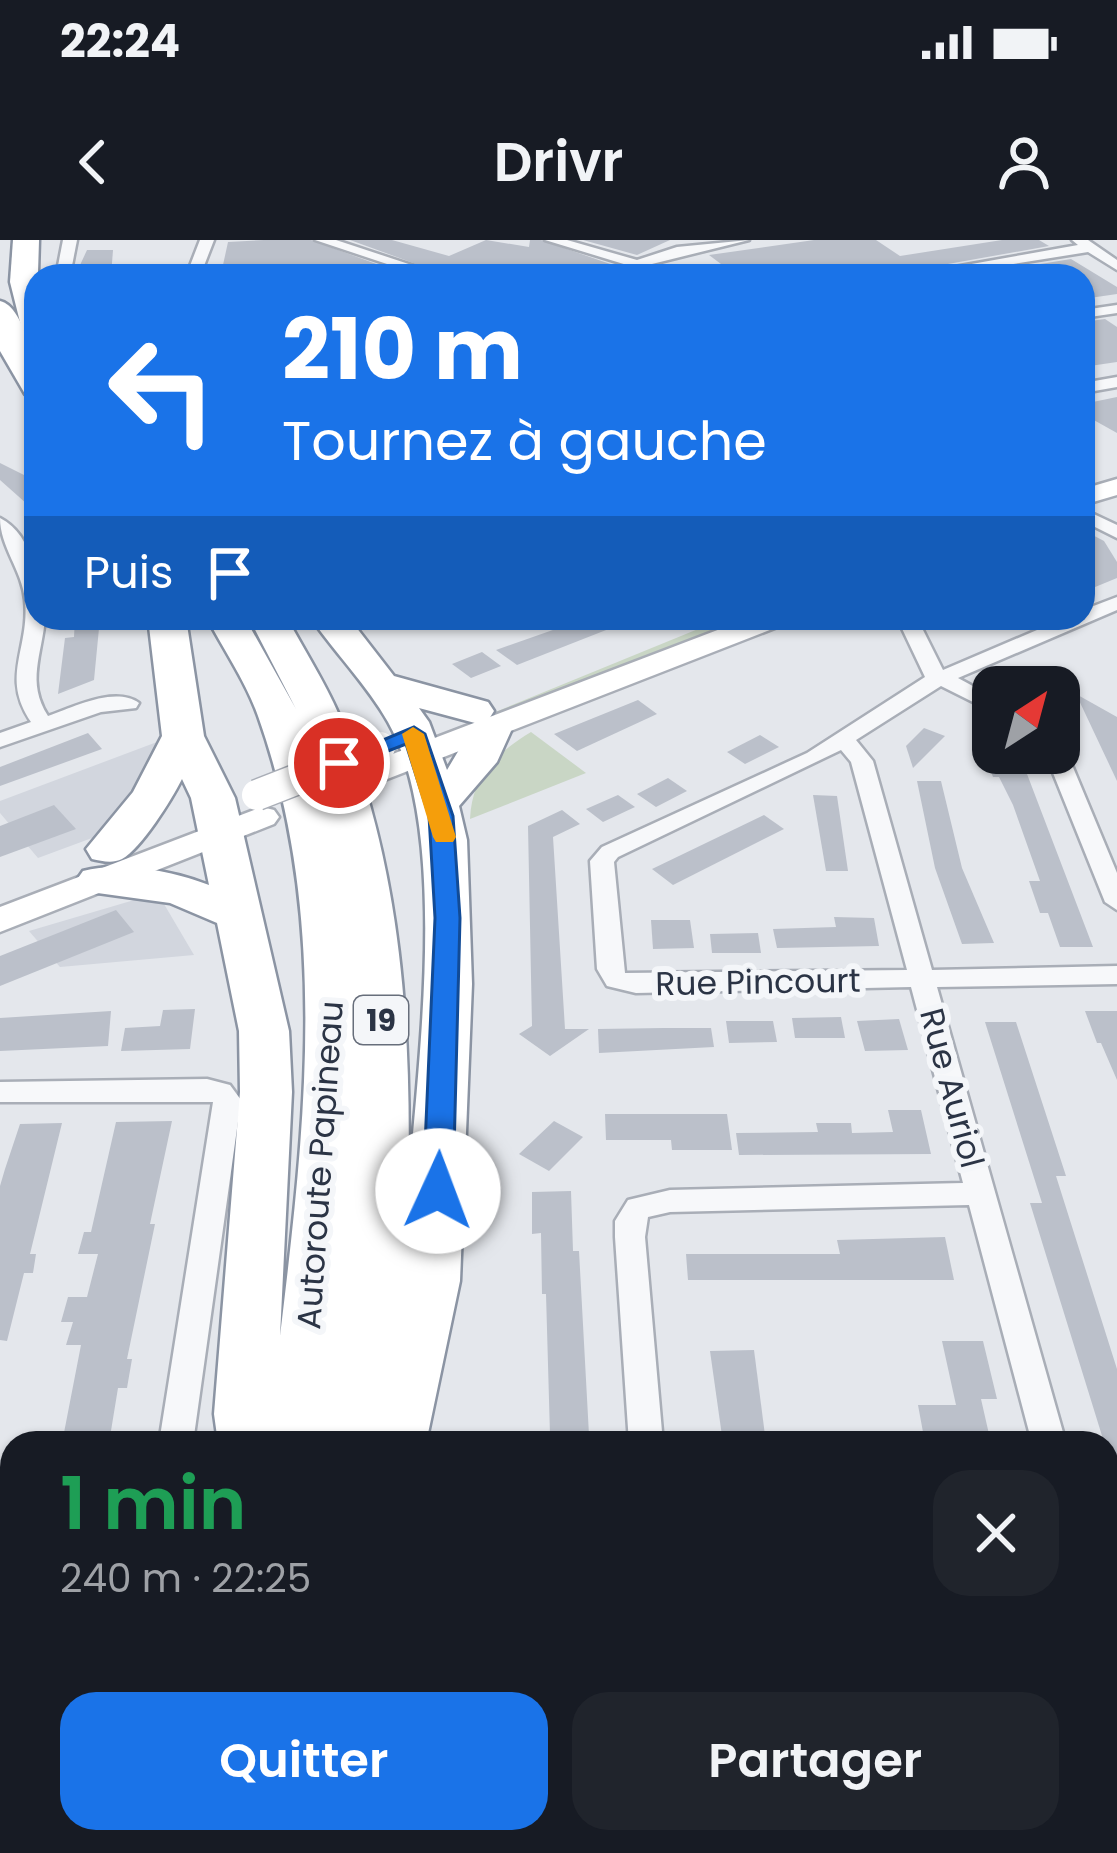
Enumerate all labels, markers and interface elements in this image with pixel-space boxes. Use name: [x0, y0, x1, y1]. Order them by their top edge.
text: 22:24: [60, 10, 180, 73]
text: Drivr: [494, 124, 623, 200]
icon: back: [60, 129, 126, 195]
icon: person: [991, 129, 1057, 195]
text: 210 m: [282, 291, 523, 408]
icon: left: [84, 312, 240, 468]
text: Tournez à gauche: [282, 403, 767, 479]
icon: arrive: [197, 540, 263, 606]
text: Puis: [84, 541, 173, 604]
north arrow: [972, 666, 1080, 774]
map controls: [972, 666, 1080, 774]
pin: [288, 712, 390, 814]
icon: arrive: [306, 730, 372, 796]
street label: Rue Pincourt: [655, 957, 861, 1007]
road number: 19: [354, 996, 408, 1044]
street label: Autoroute Papineau: [285, 999, 355, 1331]
street label: Rue Auriol: [908, 1003, 996, 1173]
position arrow: [375, 1128, 501, 1254]
text: 1 min: [60, 1453, 246, 1554]
button: close: [933, 1470, 1059, 1596]
text: 240 m · 22:25: [60, 1551, 311, 1606]
button: Quitter: [60, 1692, 548, 1830]
button: Partager: [572, 1692, 1059, 1830]

